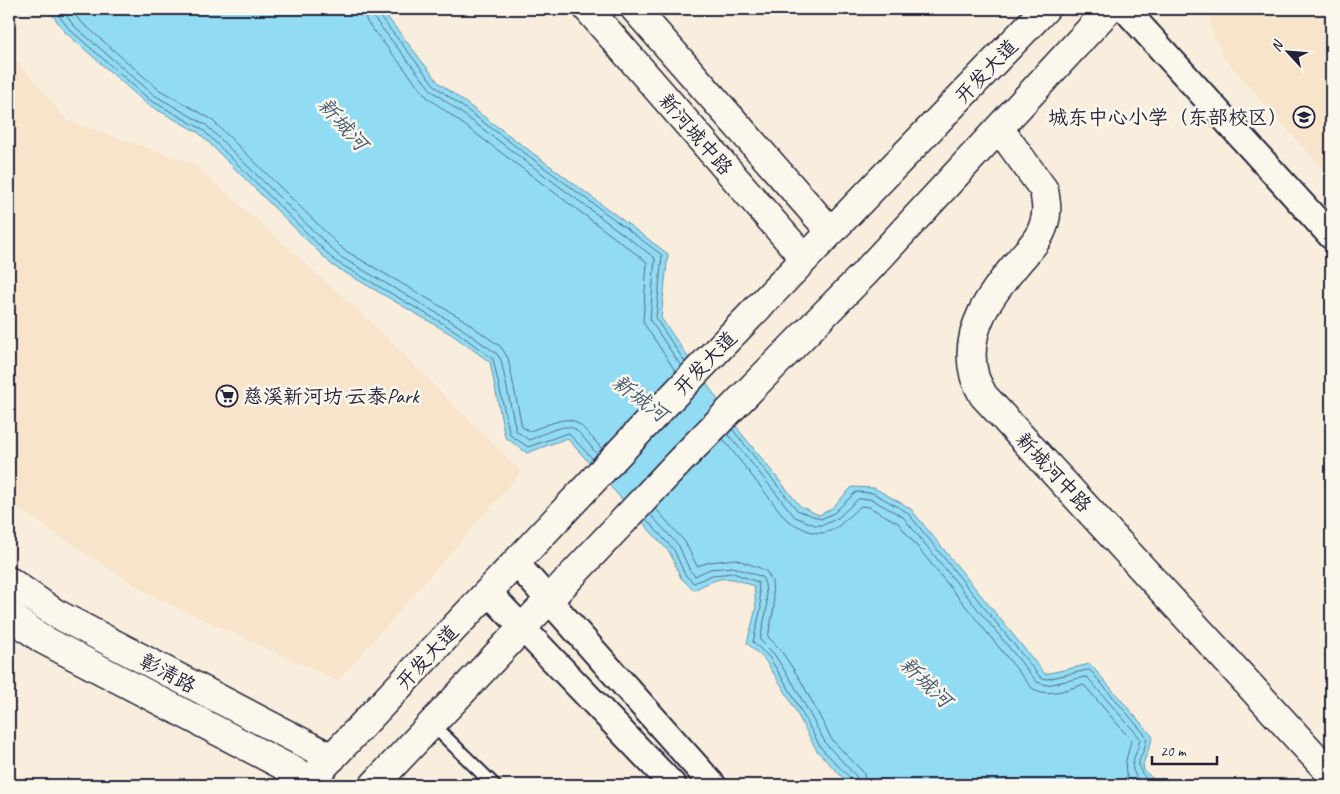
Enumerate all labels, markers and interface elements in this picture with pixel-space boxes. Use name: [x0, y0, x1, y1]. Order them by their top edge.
north arrow: [1262, 28, 1312, 78]
street label: 开发大道: [950, 34, 1023, 109]
text: N: [1267, 37, 1287, 54]
street label: 新河城中路: [653, 88, 739, 181]
water label: 新城河: [312, 92, 376, 158]
place label: 城东中心小学（东部校区）: [1048, 105, 1288, 130]
school or university icon: 城东中心小学（东部校区）: [1292, 105, 1316, 129]
street label: 开发大道: [669, 326, 742, 401]
water label: 新城河: [607, 369, 675, 429]
supermarket icon: 慈溪新河坊·云泰Park: [215, 384, 239, 408]
place label: 慈溪新河坊·云泰Park: [243, 384, 420, 409]
street label: 新城河中路: [1010, 427, 1098, 518]
street label: 开发大道: [391, 620, 464, 695]
street label: 彰清路: [135, 648, 201, 699]
water label: 新城河: [894, 651, 960, 715]
scale bar: [1152, 734, 1218, 766]
text: 20 m: [1160, 742, 1187, 761]

